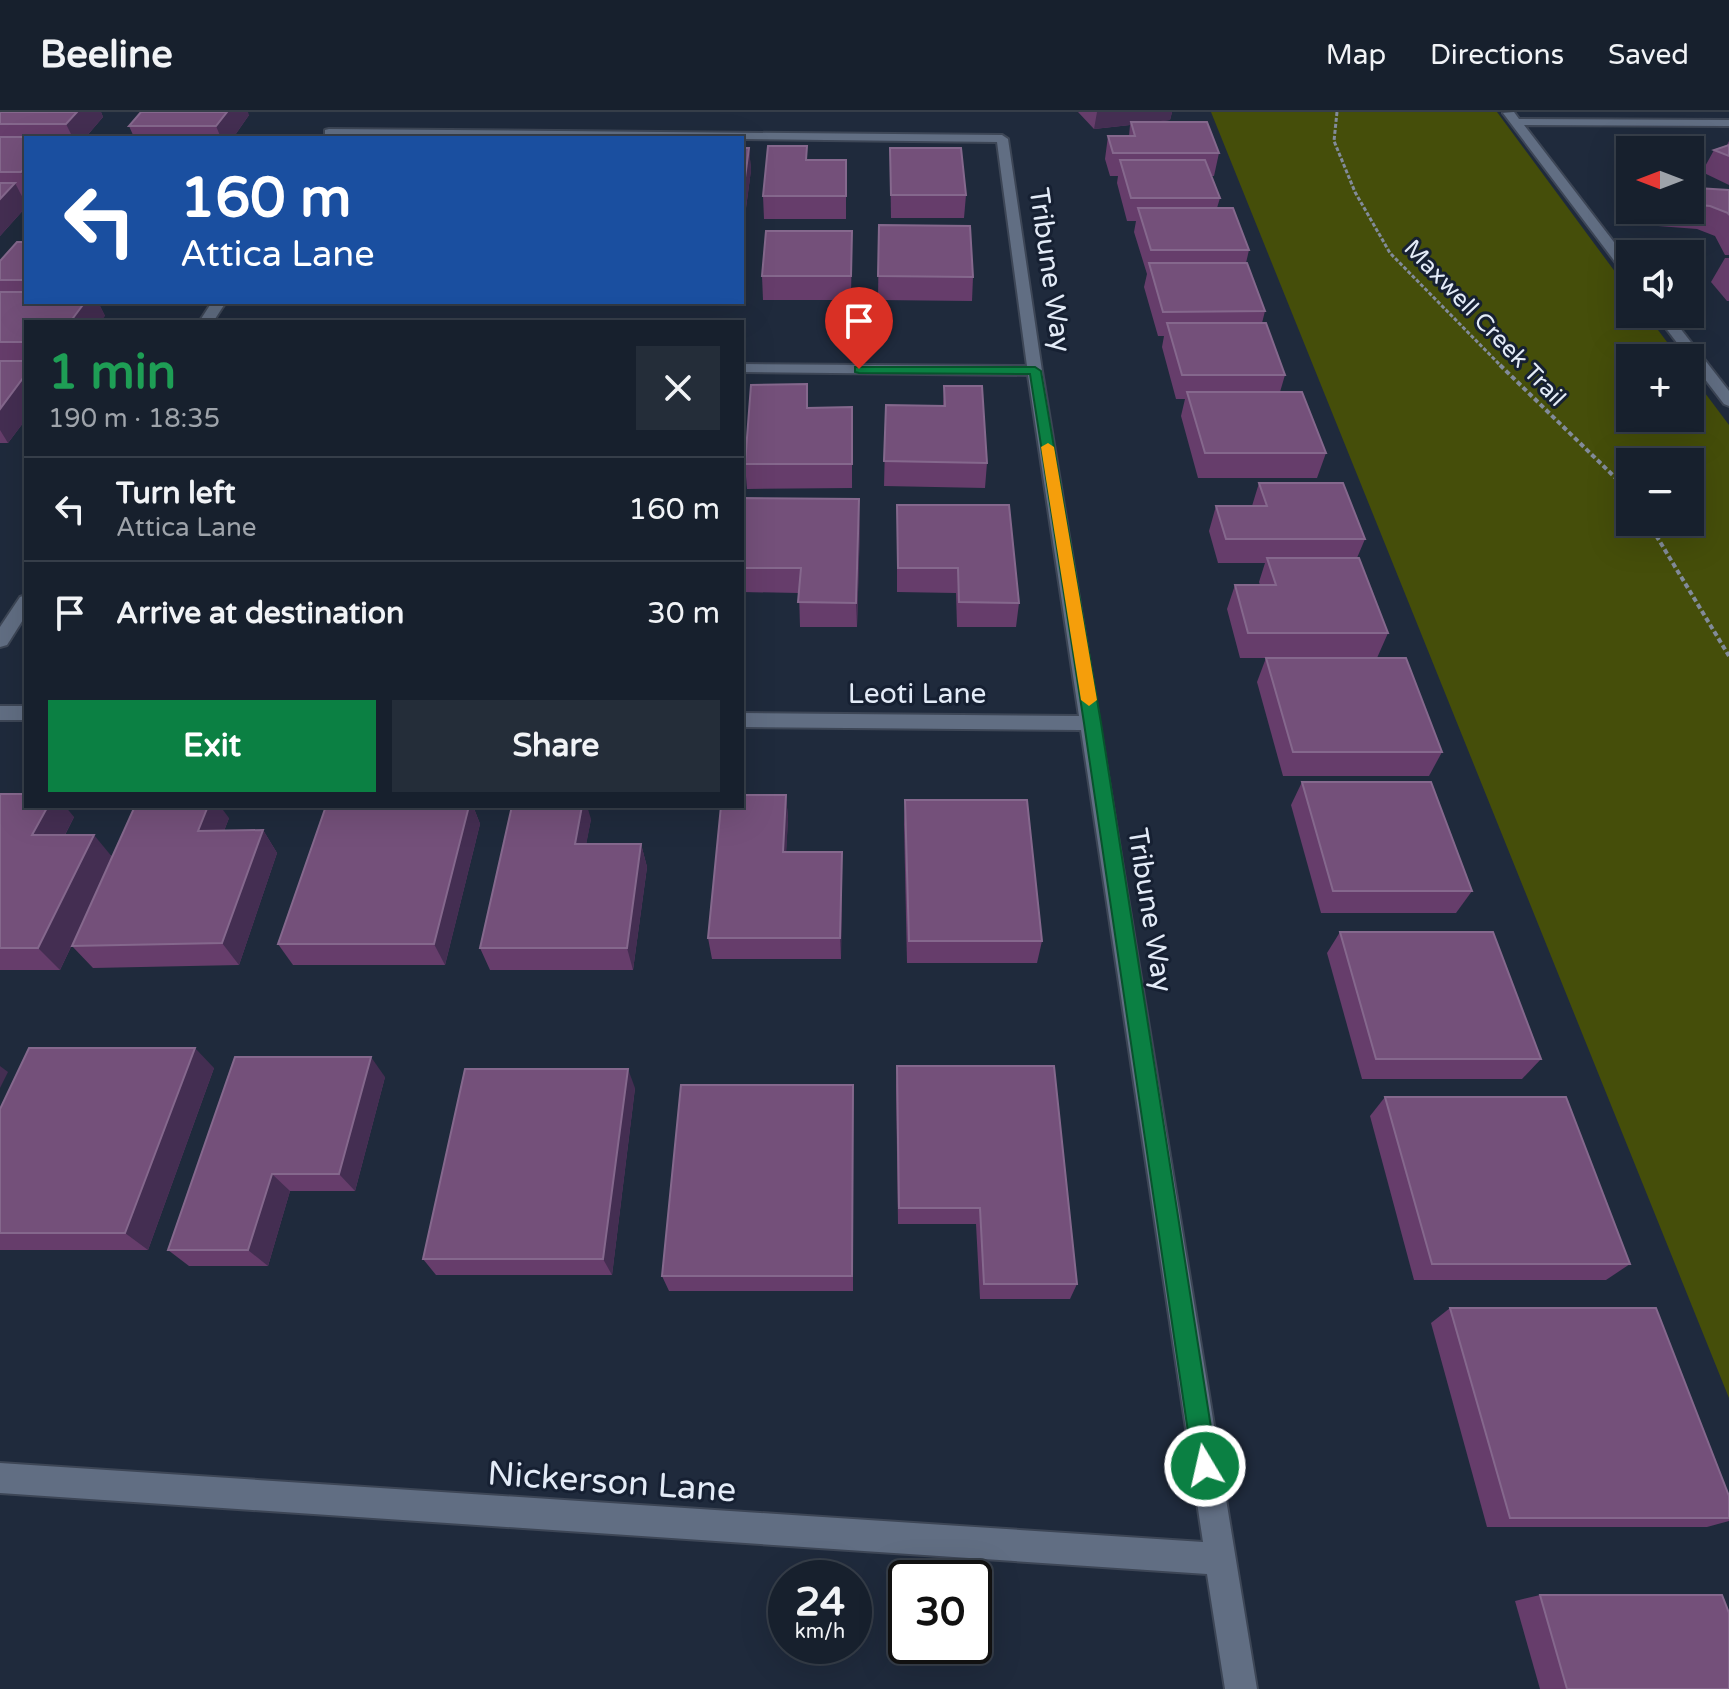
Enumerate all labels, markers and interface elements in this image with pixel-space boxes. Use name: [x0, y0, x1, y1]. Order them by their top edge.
text: Beeline: [40, 32, 173, 78]
text: Map: [1326, 38, 1386, 72]
text: Directions: [1430, 38, 1564, 72]
text: Saved: [1608, 38, 1689, 72]
north arrow: [1616, 136, 1704, 224]
map controls: [1616, 136, 1704, 536]
text: 160 m: [180, 165, 351, 232]
icon: left: [48, 168, 152, 272]
street label: Tribune Way: [1022, 186, 1078, 355]
text: Attica Lane: [180, 233, 375, 276]
street label: Maxwell Creek Trail: [1398, 234, 1572, 413]
button: sound: [1616, 240, 1704, 328]
pin: [825, 287, 893, 369]
icon: arrive: [837, 299, 881, 343]
text: 1 min: [48, 344, 176, 402]
button: +: [1616, 344, 1704, 432]
button: close: [636, 346, 720, 430]
text: 190 m · 18:35: [48, 403, 220, 434]
button: −: [1616, 448, 1704, 536]
text: Turn left: [116, 475, 235, 512]
icon: left: [48, 487, 92, 531]
text: 160 m: [628, 491, 720, 528]
text: Attica Lane: [116, 512, 257, 543]
icon: arrive: [48, 591, 92, 635]
text: Arrive at destination: [116, 595, 404, 632]
text: 30 m: [647, 595, 720, 632]
street label: Leoti Lane: [848, 677, 986, 711]
button: Exit: [48, 700, 376, 792]
button: Share: [392, 700, 720, 792]
street label: Tribune Way: [1120, 826, 1180, 995]
position arrow: [1163, 1424, 1247, 1508]
street label: Nickerson Lane: [486, 1453, 738, 1512]
speed limit sign: 30: [888, 1560, 992, 1664]
text: 24: [795, 1578, 845, 1626]
text: km/h: [795, 1620, 845, 1644]

